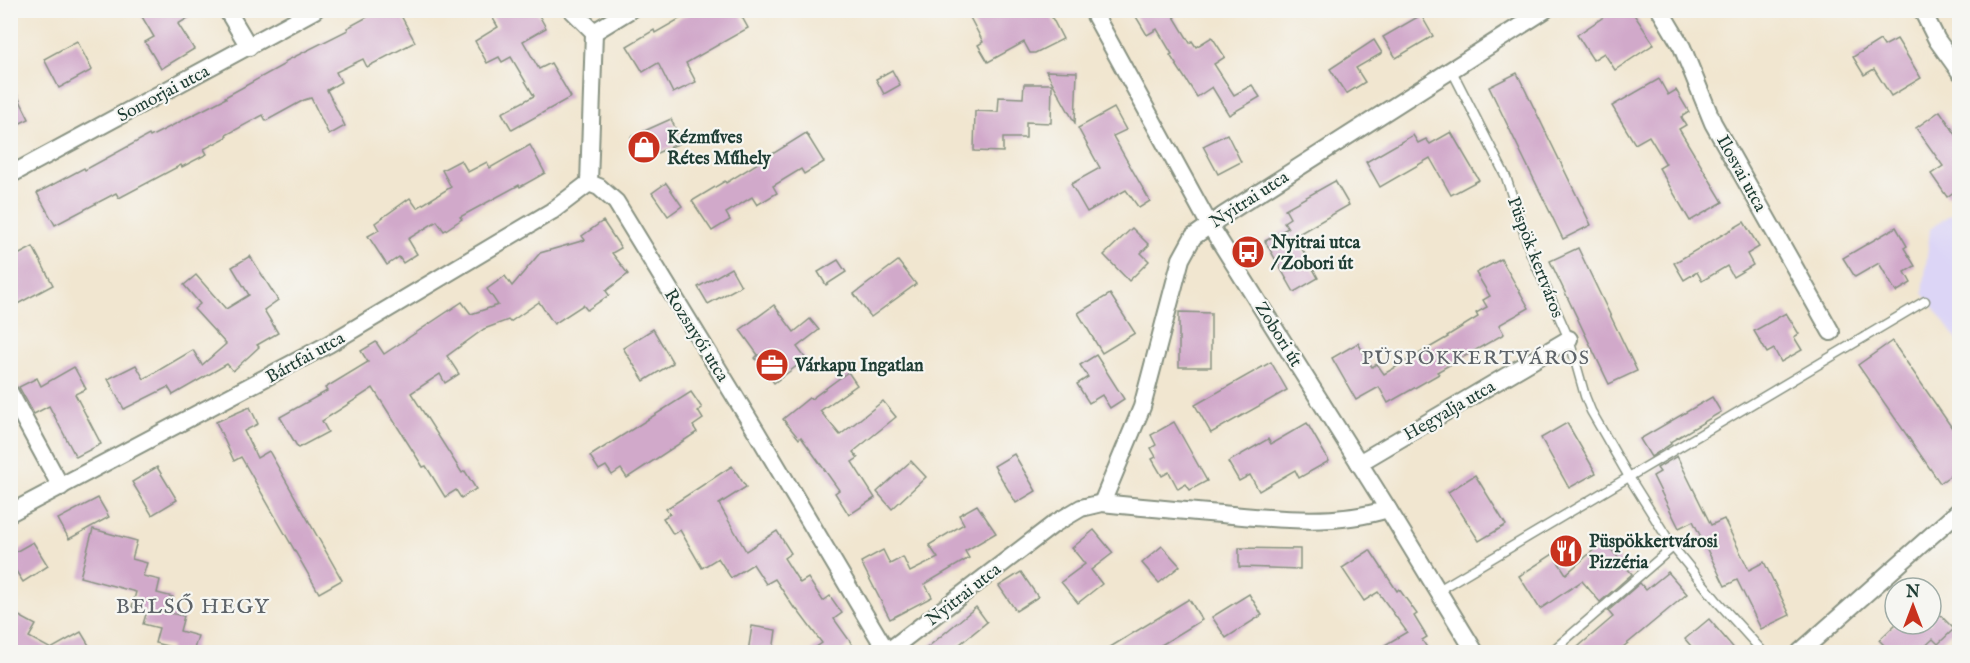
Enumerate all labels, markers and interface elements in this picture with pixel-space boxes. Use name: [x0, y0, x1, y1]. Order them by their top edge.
street label: Somorjai utca: [114, 60, 214, 128]
place label: Kézműves Rétes Műhely: [667, 127, 772, 171]
shop icon: Kézműves Rétes Műhely: [626, 129, 662, 165]
street label: Ilosvai utca: [1710, 131, 1771, 216]
street label: Nyitrai utca: [1206, 166, 1294, 234]
street label: Püspök kertváros: [1501, 194, 1568, 321]
place label: Nyitrai utca / Zobori út: [1270, 232, 1361, 276]
bus stop icon: Nyitrai utca / Zobori út: [1230, 234, 1266, 270]
street label: Rozsnyói utca: [658, 285, 734, 387]
street label: Zobori út: [1249, 298, 1307, 372]
street label: Bártfai utca: [262, 327, 349, 389]
district label: PÜSPÖKKERTVÁROS: [1362, 346, 1590, 371]
office icon: Várkapu Ingatlan: [754, 347, 790, 383]
place label: Várkapu Ingatlan: [794, 355, 924, 378]
street label: Hegyalja utca: [1400, 376, 1500, 447]
place label: Püspökkertvárosi Pizzéria: [1589, 531, 1718, 575]
restaurant icon: Püspökkertvárosi Pizzéria: [1548, 533, 1584, 569]
street label: Nyitrai utca: [922, 559, 1006, 632]
north arrow: [1883, 576, 1943, 636]
text: N: [1905, 583, 1920, 603]
district label: BELSŐ HEGY: [116, 593, 270, 621]

